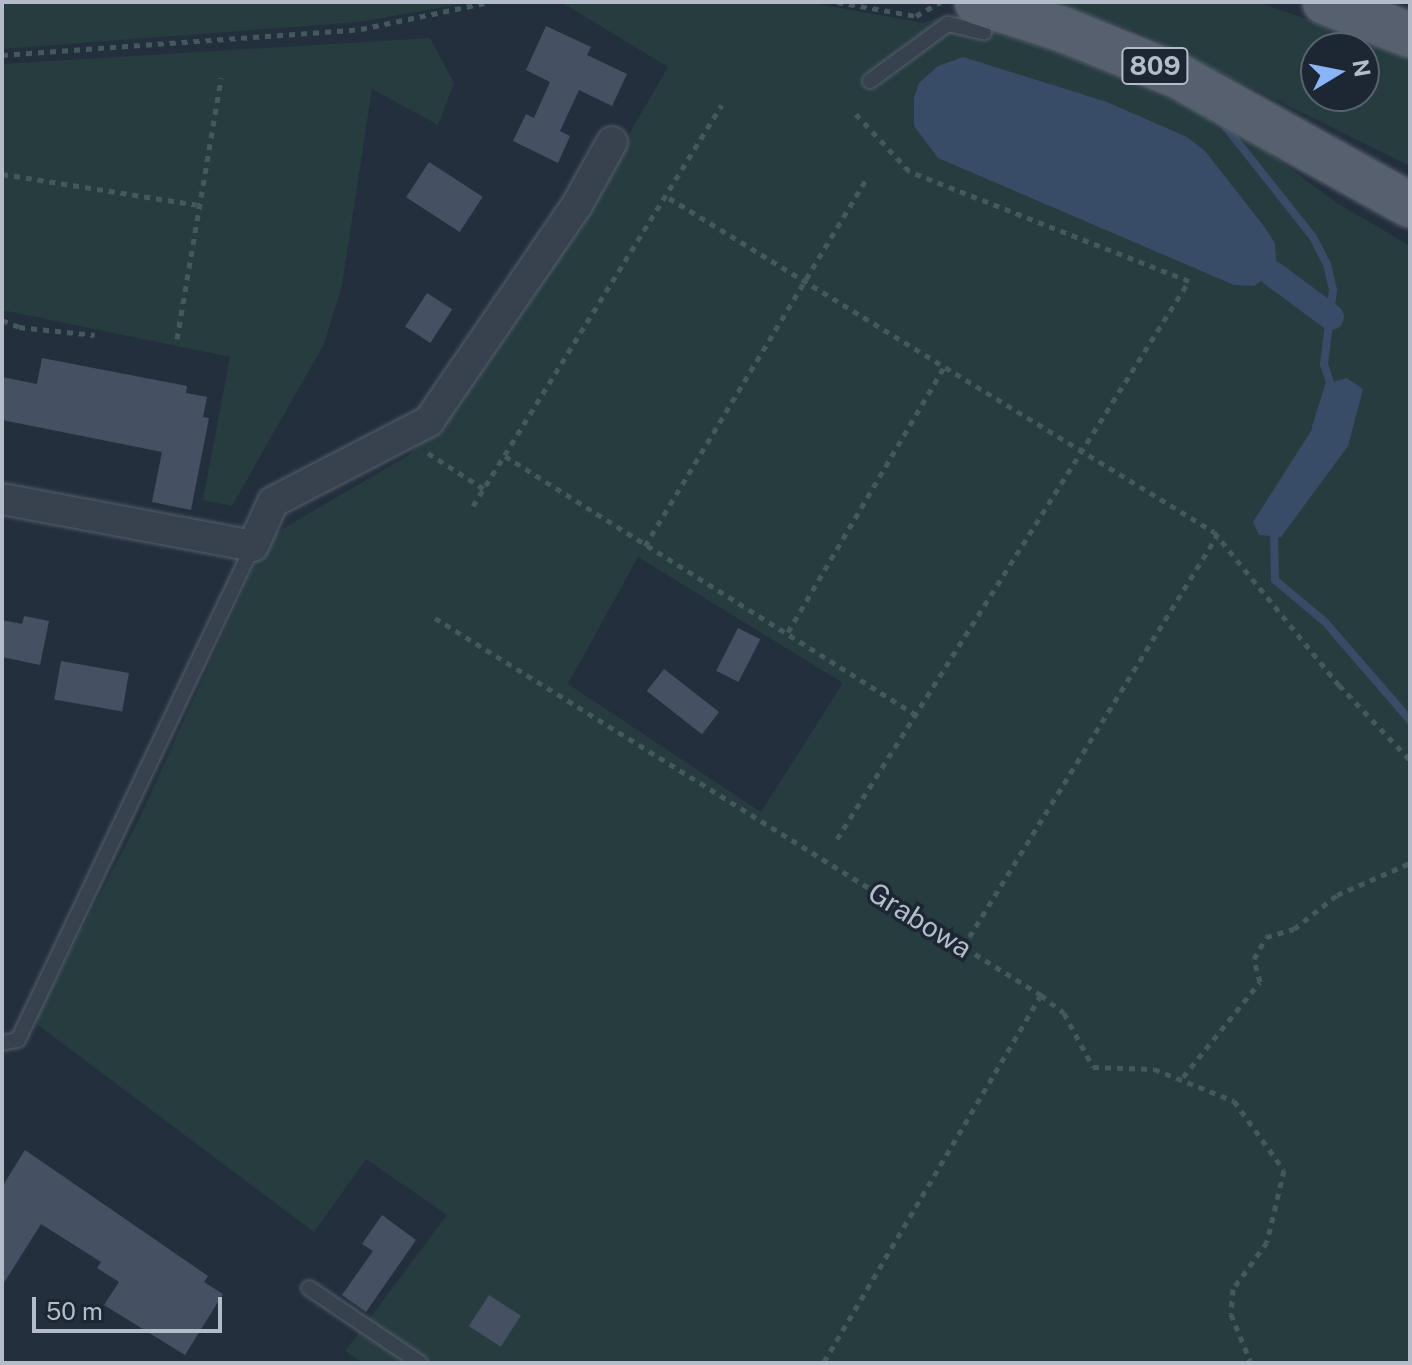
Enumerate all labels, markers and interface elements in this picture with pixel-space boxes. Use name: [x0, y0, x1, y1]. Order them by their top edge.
north arrow: [1300, 32, 1380, 112]
road number: 809: [1121, 44, 1189, 88]
text: N: [1347, 57, 1376, 79]
street label: Grabowa: [862, 875, 978, 965]
scale bar: [36, 1281, 226, 1331]
text: 50 m: [46, 1297, 103, 1325]

